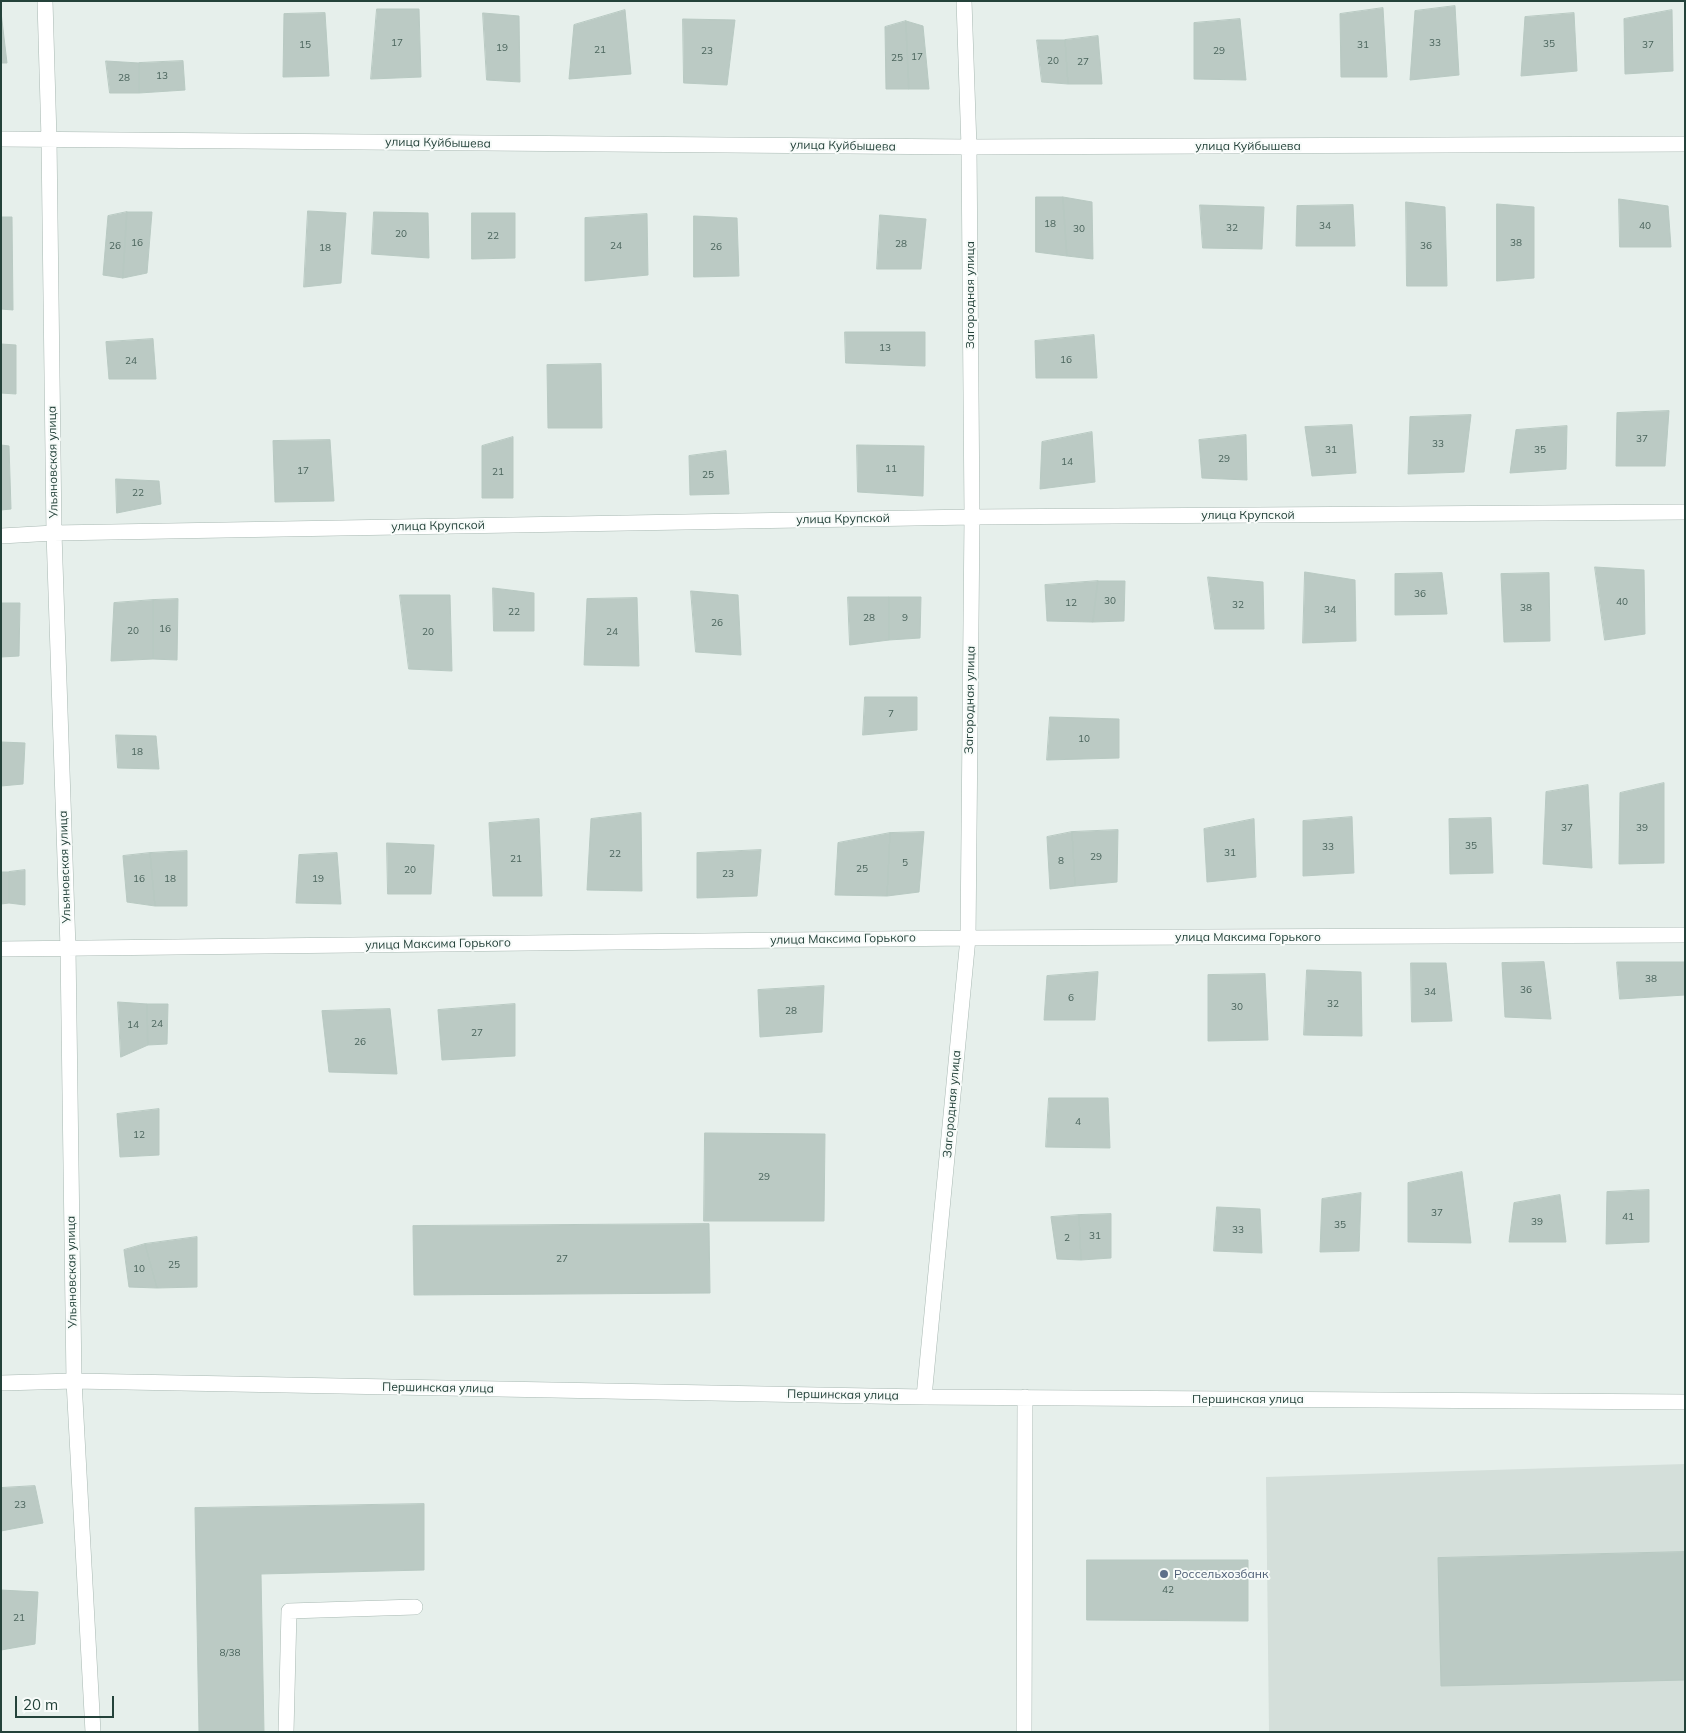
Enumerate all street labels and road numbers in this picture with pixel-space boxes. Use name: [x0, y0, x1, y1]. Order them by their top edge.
street label: улица Куйбышева: [385, 135, 491, 151]
street label: улица Куйбышева: [790, 138, 896, 154]
street label: улица Куйбышева: [1195, 139, 1301, 153]
street label: Загородная улица: [963, 241, 977, 349]
street label: Ульяновская улица: [45, 406, 61, 518]
street label: улица Крупской: [1201, 508, 1295, 522]
street label: улица Крупской: [796, 511, 890, 527]
street label: улица Крупской: [391, 518, 485, 534]
street label: Загородная улица: [962, 646, 978, 754]
street label: Ульяновская улица: [56, 810, 74, 924]
street label: улица Максима Горького: [1175, 930, 1321, 944]
street label: улица Максима Горького: [770, 931, 916, 947]
street label: улица Максима Горького: [365, 936, 511, 952]
street label: Загородная улица: [940, 1049, 964, 1159]
street label: Ульяновская улица: [64, 1216, 80, 1328]
street label: Першинская улица: [382, 1380, 494, 1396]
street label: Першинская улица: [787, 1387, 899, 1403]
street label: Першинская улица: [1192, 1392, 1304, 1406]

